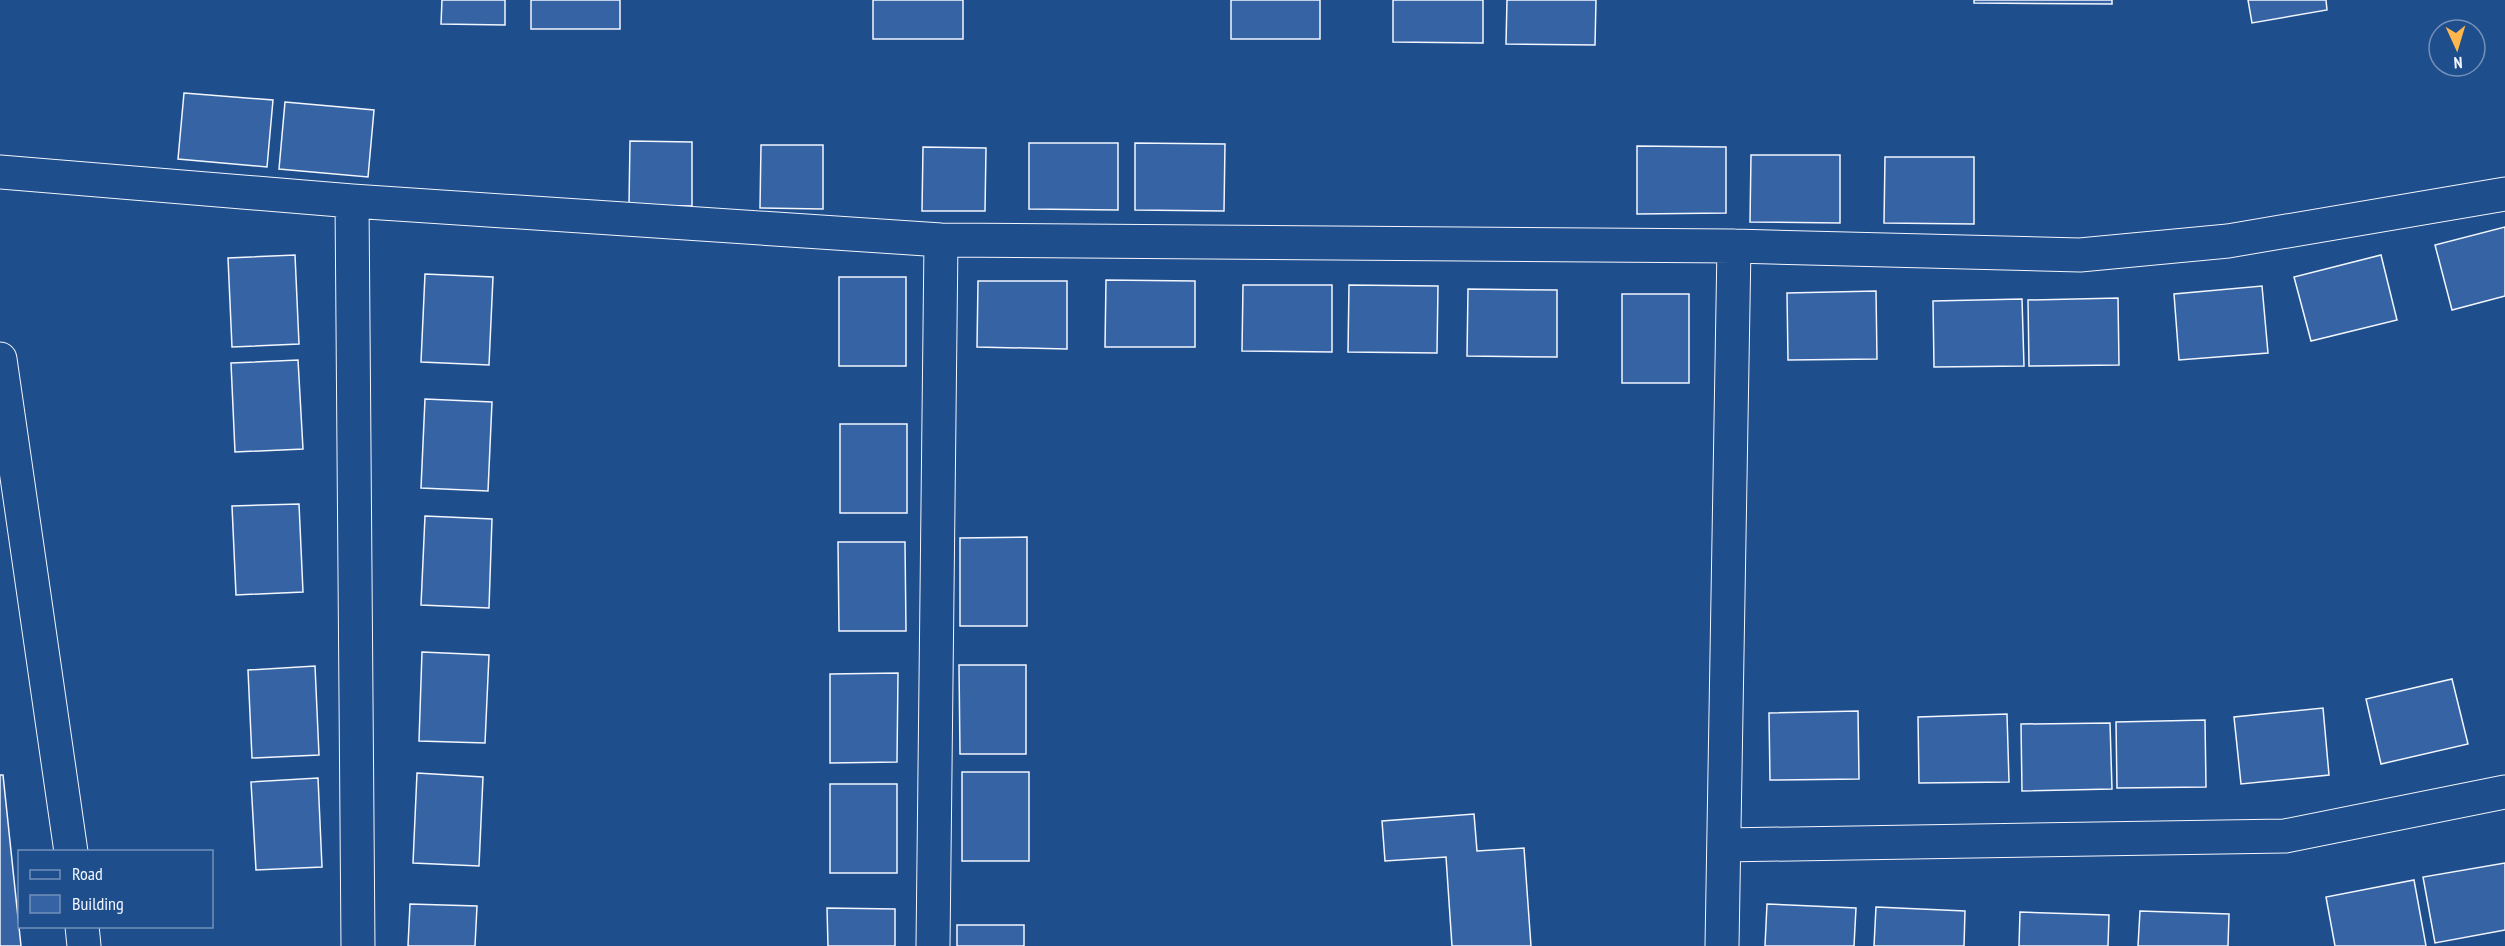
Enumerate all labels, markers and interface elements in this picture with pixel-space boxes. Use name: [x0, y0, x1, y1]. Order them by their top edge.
north arrow: [2427, 18, 2487, 78]
text: N: [2453, 53, 2463, 73]
legend: [18, 850, 213, 928]
text: Road: [72, 862, 103, 885]
text: Building: [72, 892, 124, 915]

